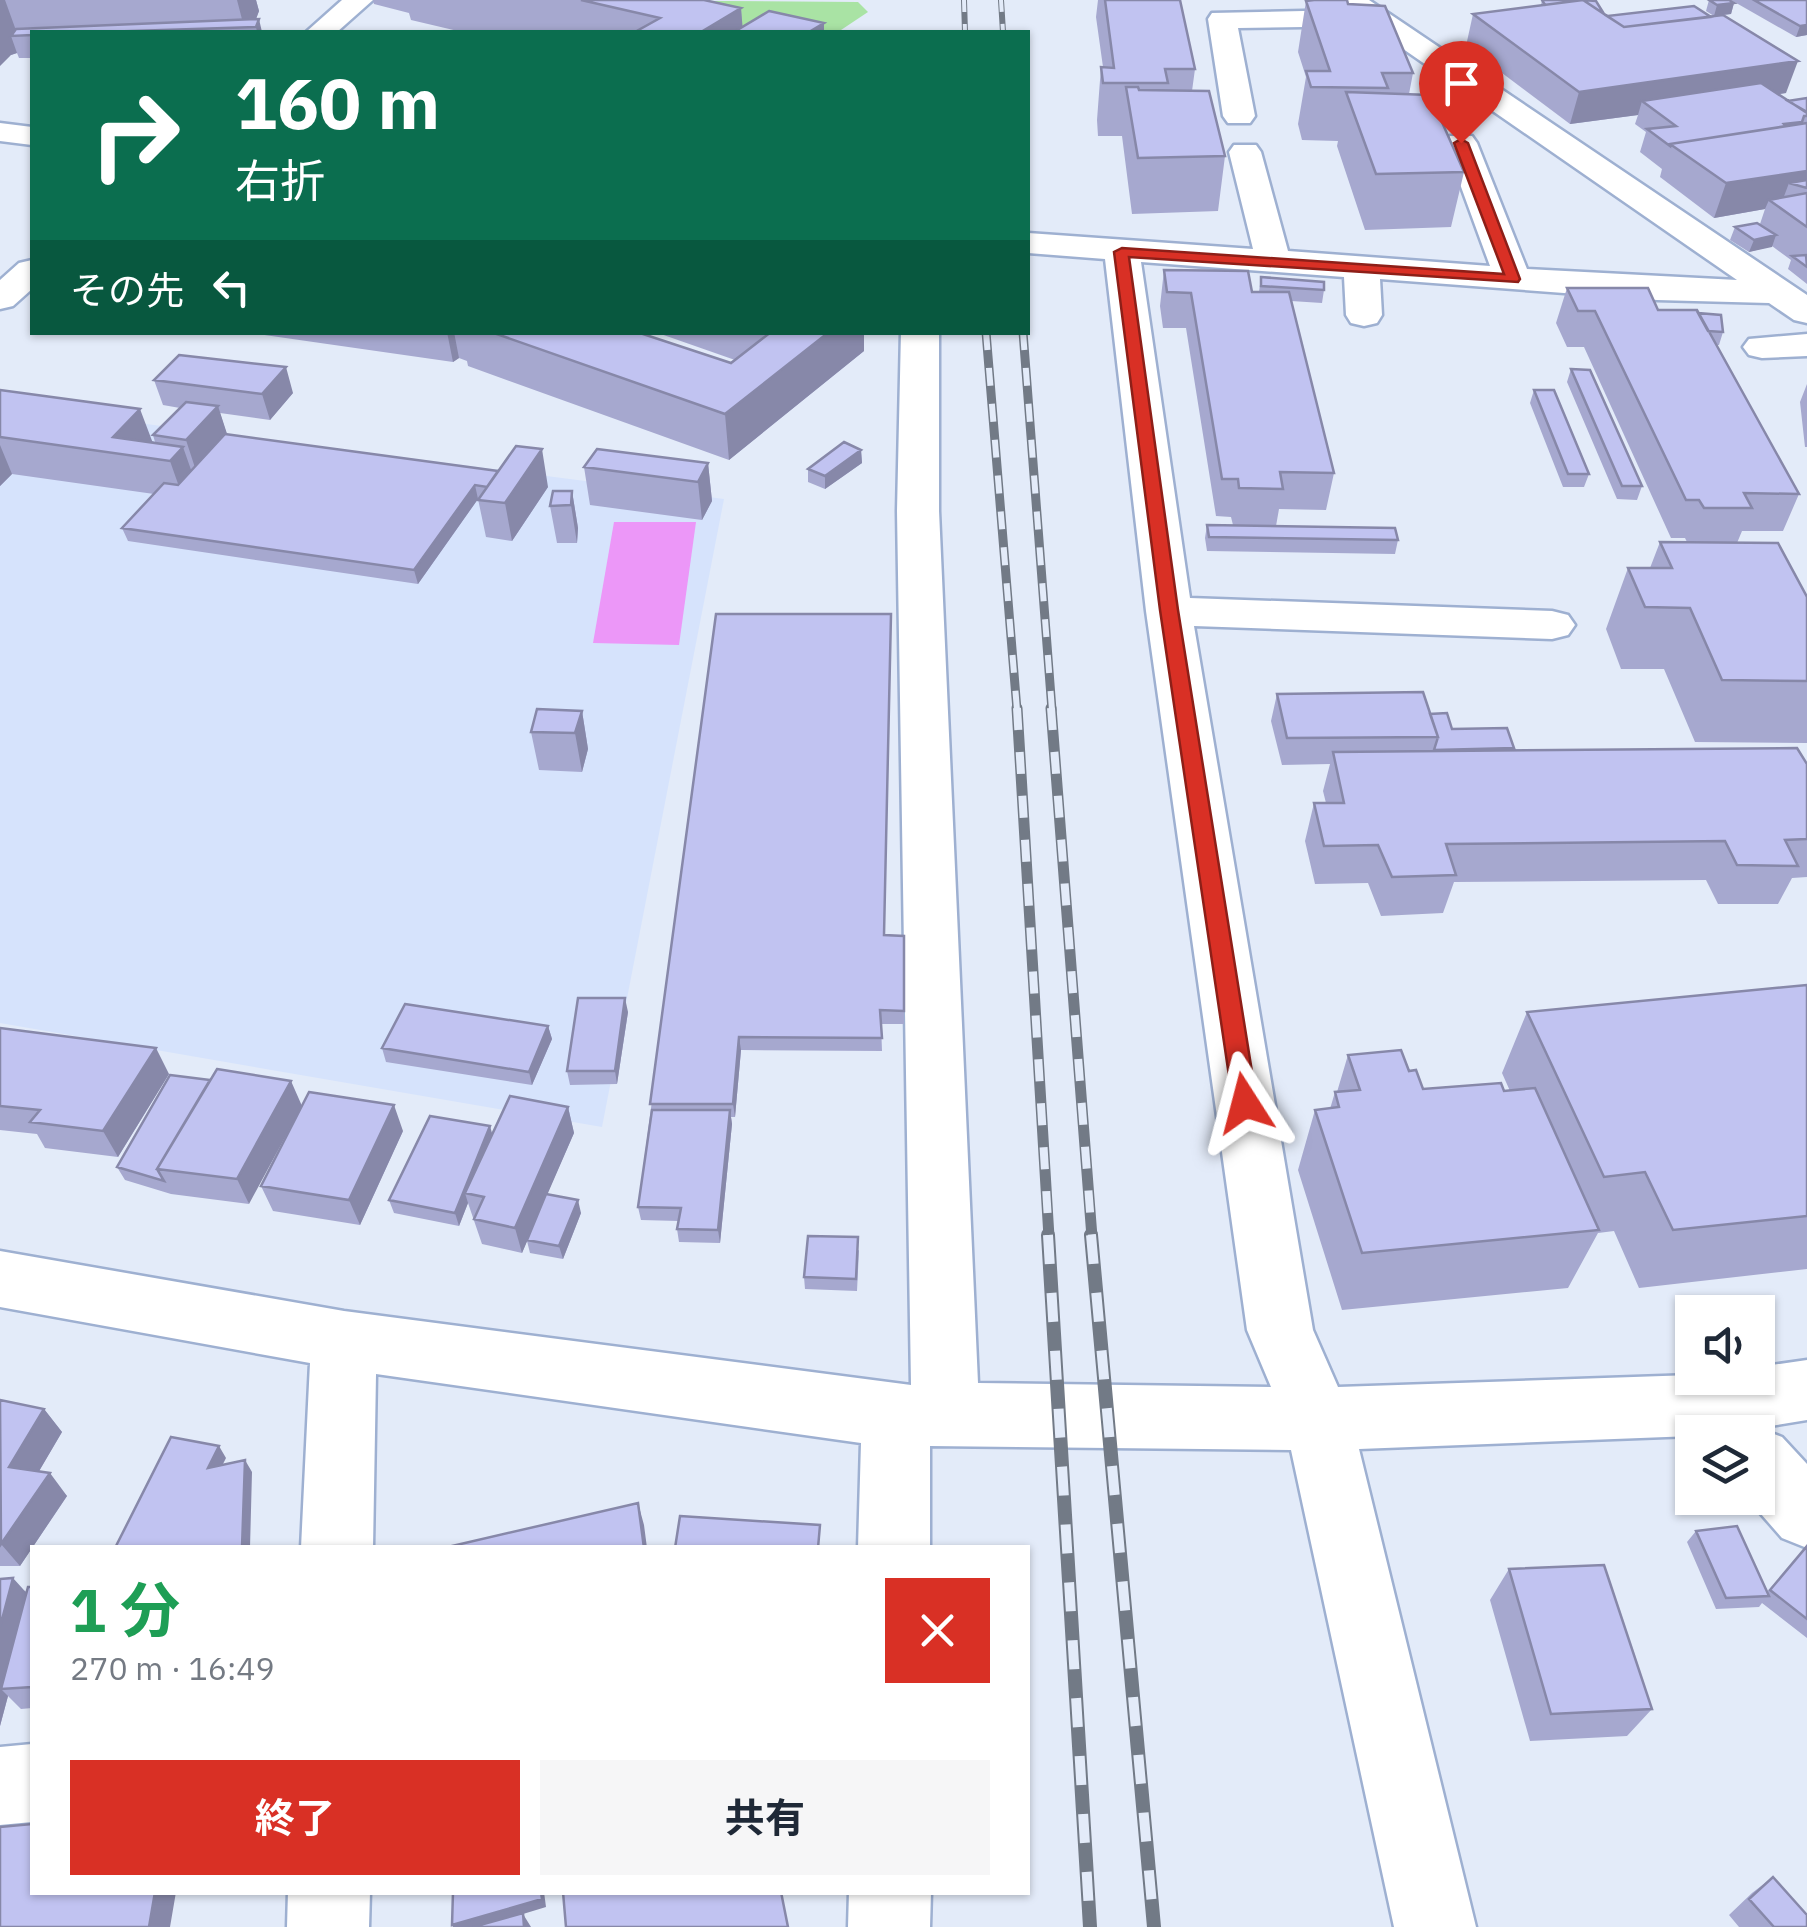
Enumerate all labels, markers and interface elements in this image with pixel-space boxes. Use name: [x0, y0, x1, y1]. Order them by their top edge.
pin: [1419, 41, 1504, 144]
icon: arrive: [1434, 56, 1489, 111]
text: 160 m: [235, 57, 440, 148]
icon: right: [70, 70, 200, 200]
text: 右折: [235, 151, 325, 209]
icon: left: [204, 260, 259, 315]
text: その先: [70, 265, 184, 314]
position arrow: [1193, 1051, 1297, 1155]
map controls: [1675, 1295, 1775, 1515]
button: sound: [1675, 1295, 1775, 1395]
button: layers: [1675, 1415, 1775, 1515]
text: 1 分: [70, 1570, 180, 1649]
button: close: [885, 1578, 990, 1683]
text: 270 m · 16:49: [70, 1647, 275, 1689]
button: 終了: [70, 1760, 520, 1875]
button: 共有: [540, 1760, 990, 1875]

